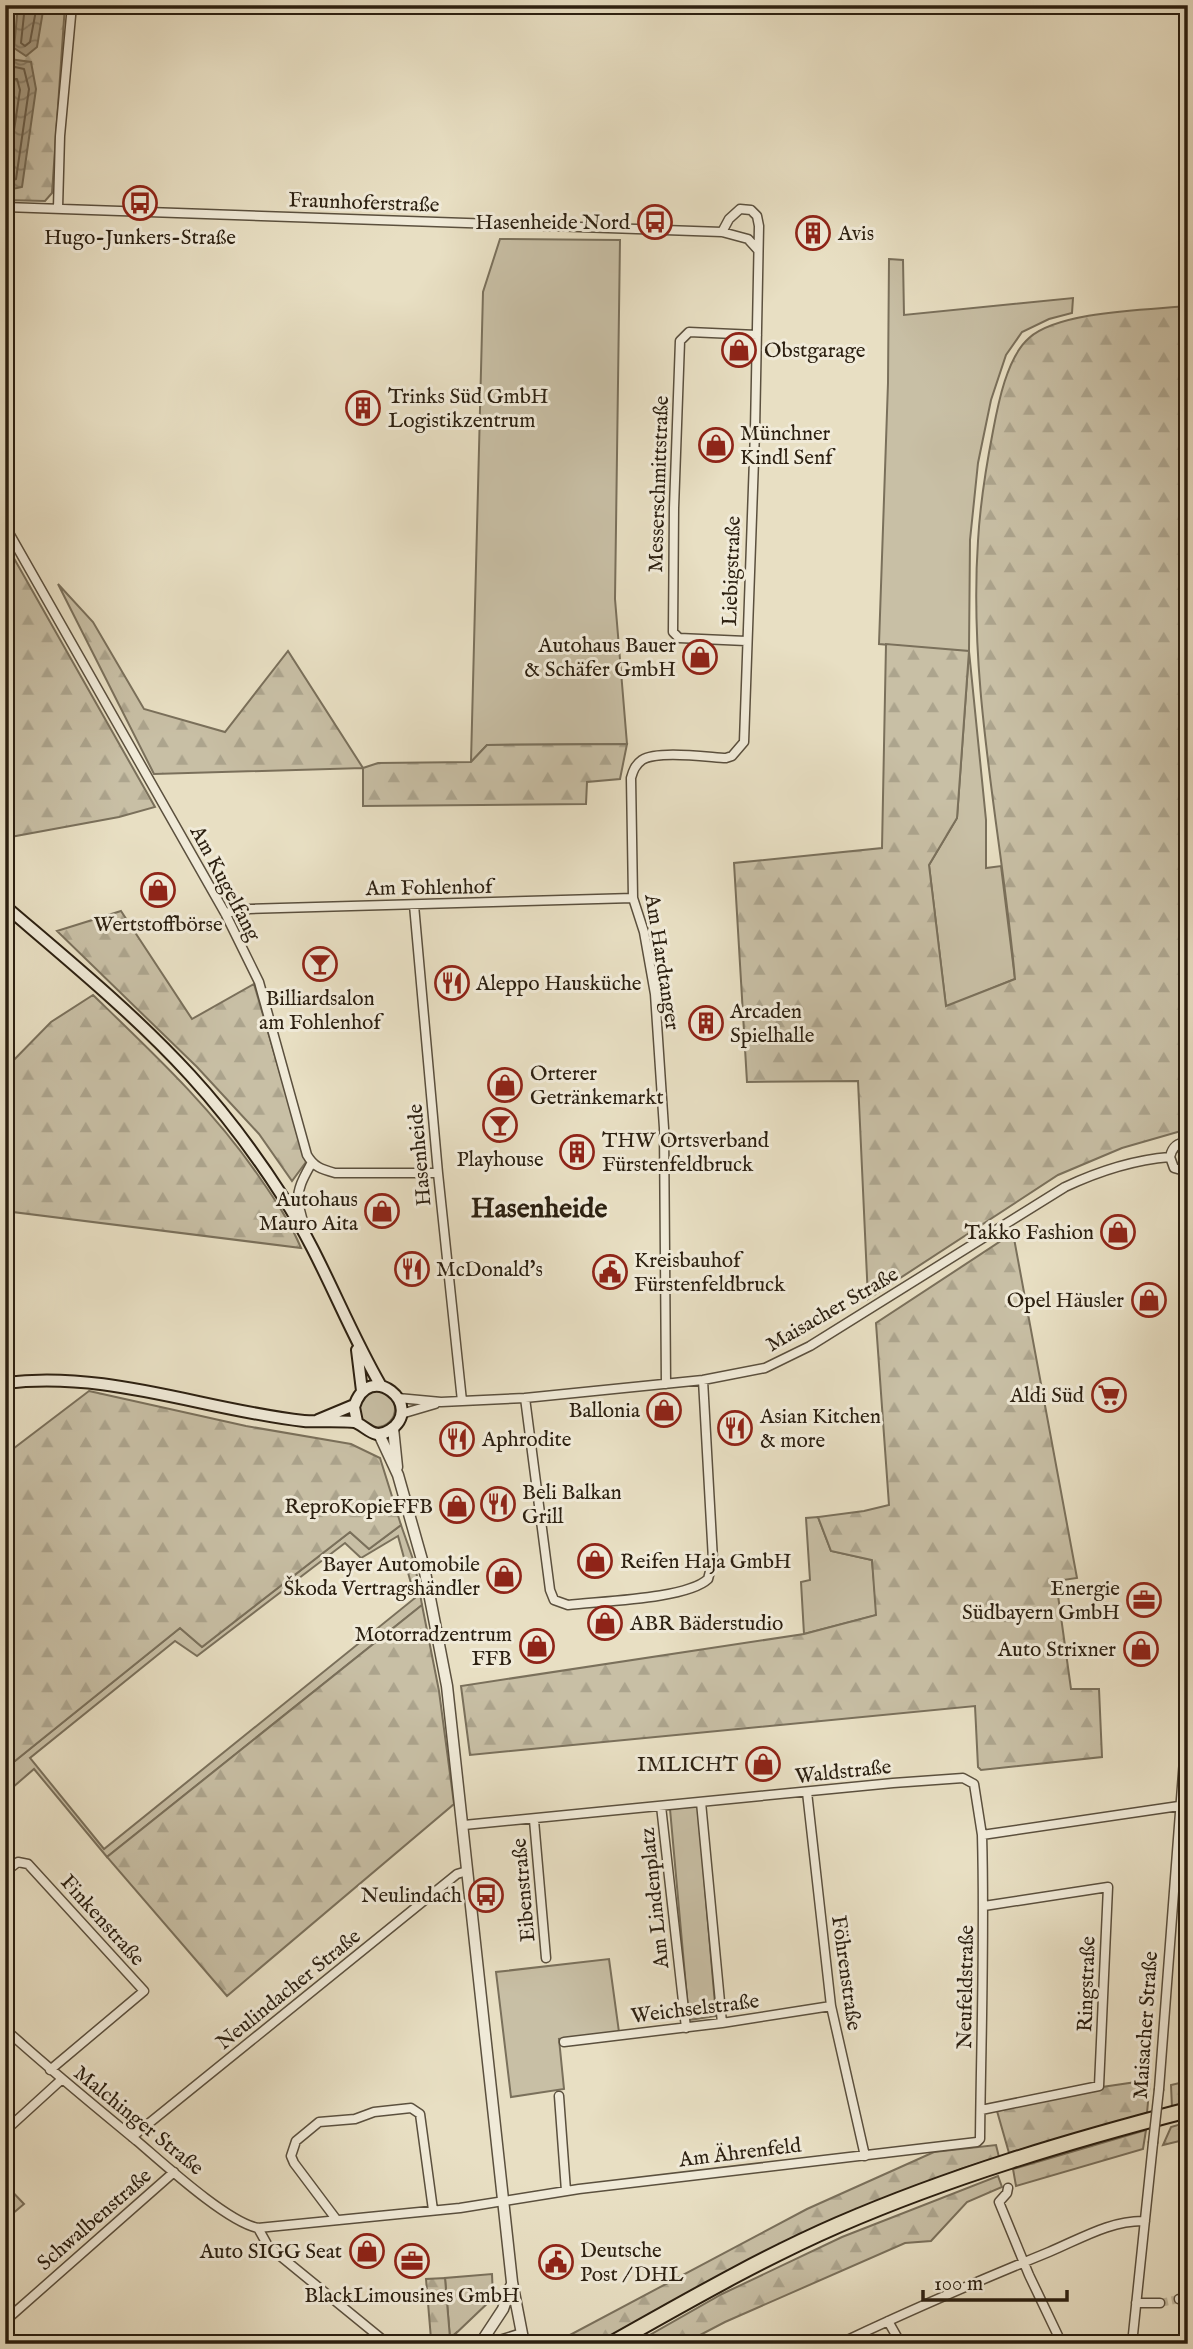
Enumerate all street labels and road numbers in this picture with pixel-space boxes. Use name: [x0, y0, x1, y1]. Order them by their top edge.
street label: Fraunhoferstraße: [288, 187, 440, 220]
street label: Messerschmittstraße: [643, 395, 676, 573]
street label: Liebigstraße: [717, 515, 748, 627]
street label: Am Kugelfang: [182, 820, 267, 947]
street label: Am Fohlenhof: [364, 874, 496, 903]
street label: Am Hardtanger: [637, 891, 686, 1032]
street label: Hasenheide: [403, 1102, 438, 1207]
street label: Maisacher Straße: [762, 1261, 904, 1359]
street label: Waldstraße: [794, 1754, 893, 1791]
street label: Am Lindenplatz: [635, 1826, 676, 1971]
street label: Eibenstraße: [506, 1837, 542, 1943]
street label: Finkenstraße: [54, 1870, 150, 1973]
street label: Föhrenstraße: [824, 1914, 867, 2033]
street label: Neulindacher Straße: [211, 1923, 367, 2057]
street label: Neufeldstraße: [952, 1924, 981, 2049]
street label: Ringstraße: [1072, 1935, 1103, 2032]
street label: Maisacher Straße: [1128, 1950, 1165, 2100]
street label: Weichselstraße: [630, 1988, 761, 2031]
street label: Malchinger Straße: [67, 2060, 209, 2182]
street label: Am Ährenfeld: [676, 2132, 804, 2175]
street label: Schwalbenstraße: [32, 2163, 158, 2277]

